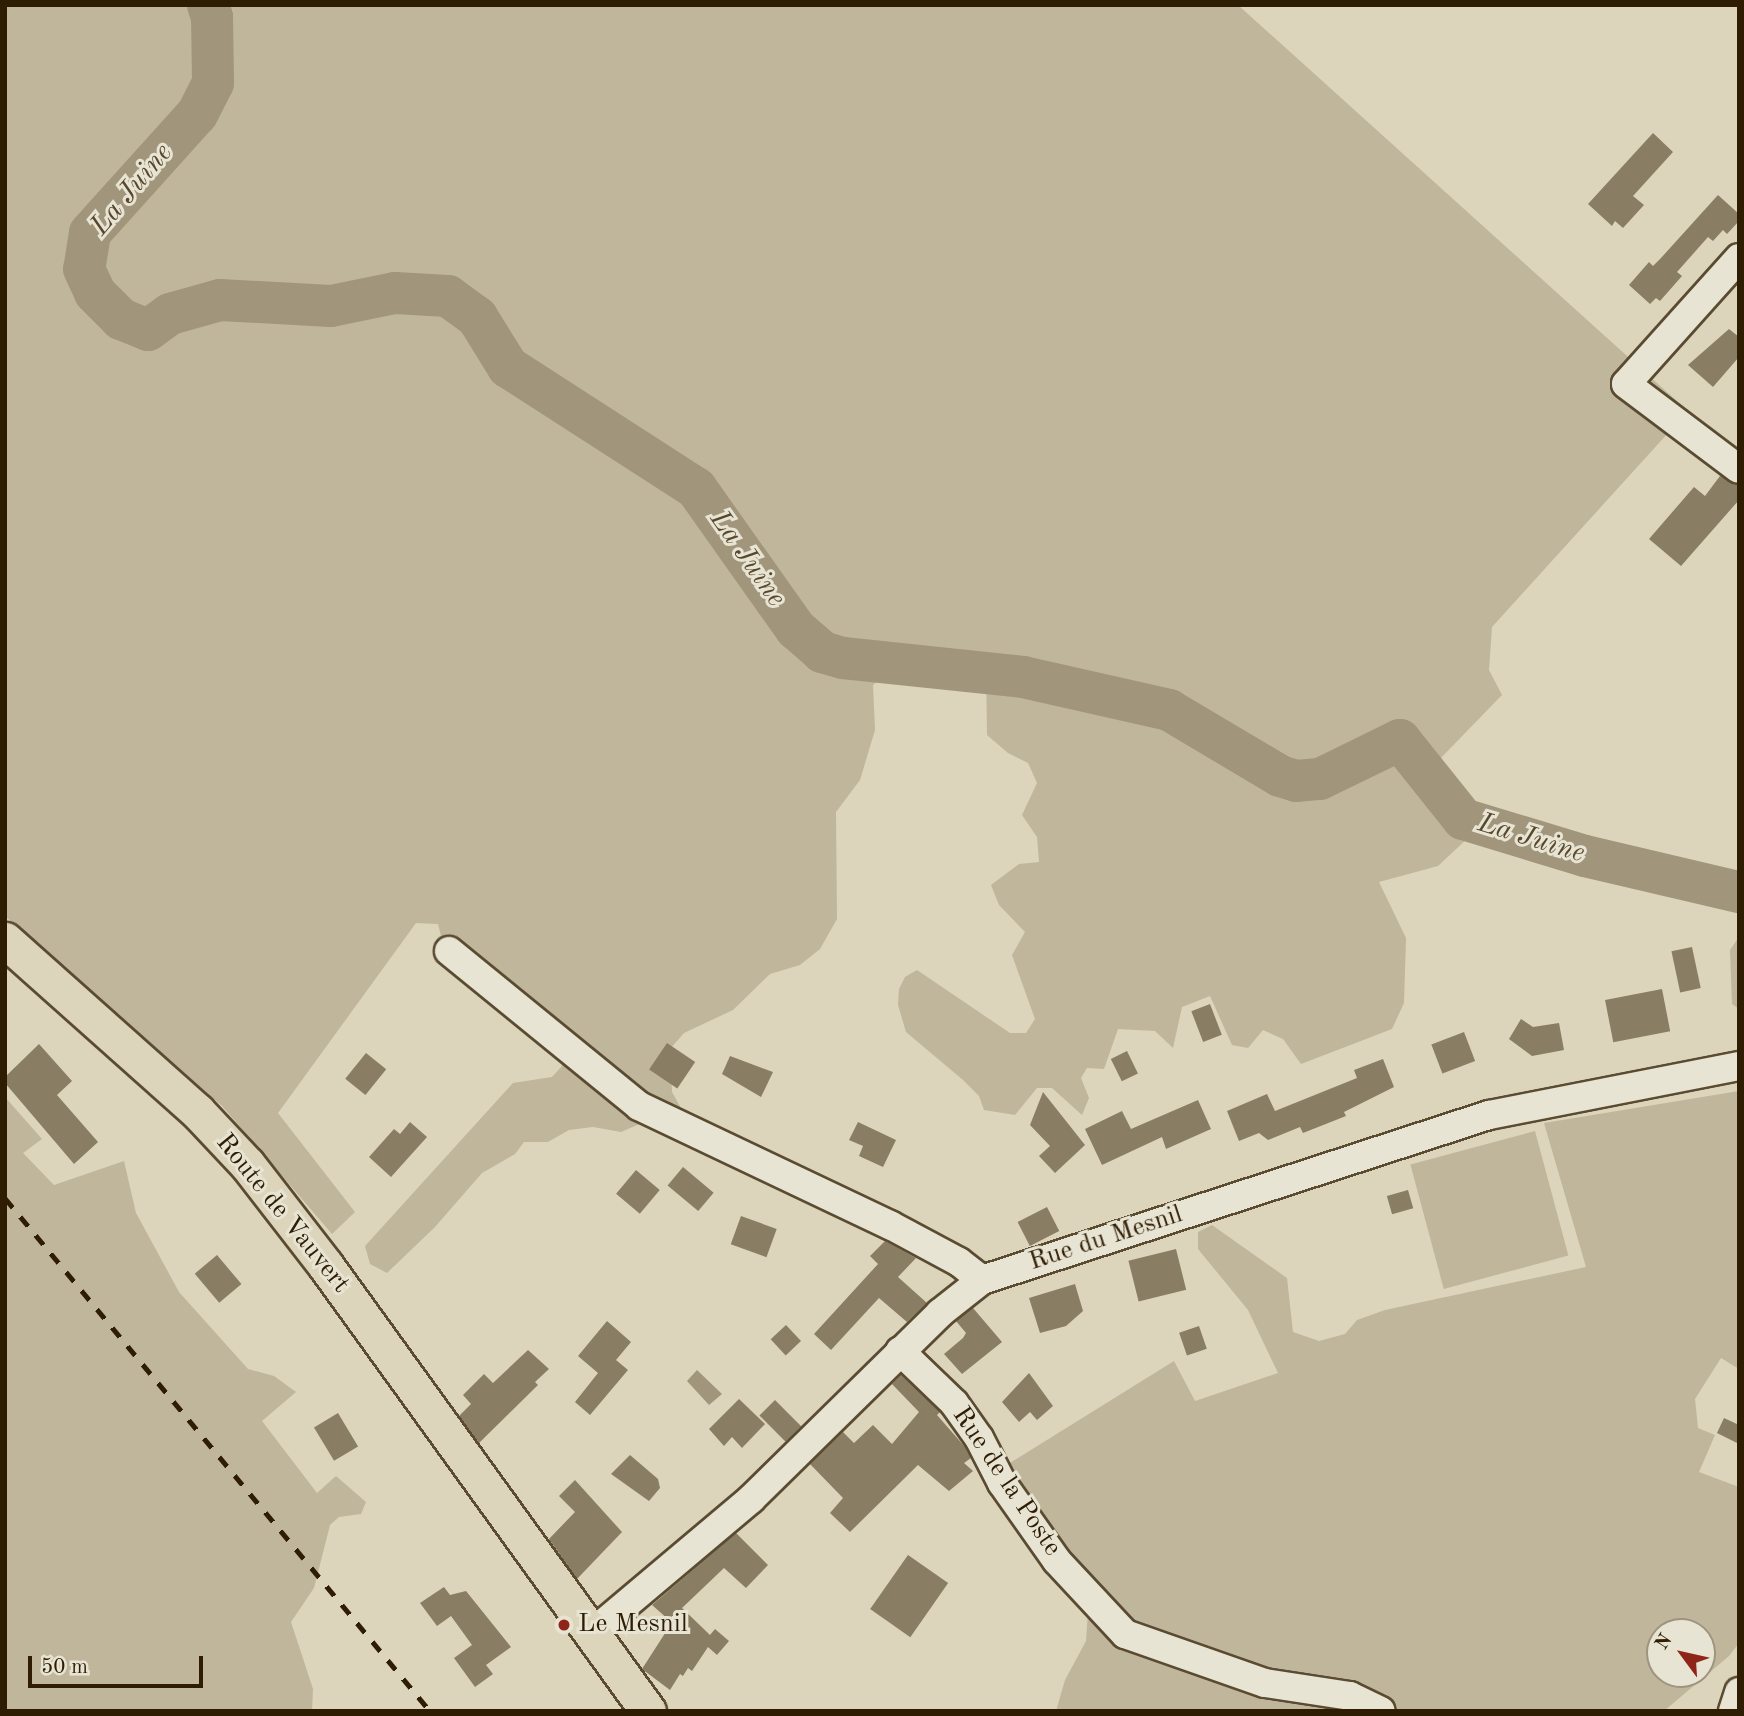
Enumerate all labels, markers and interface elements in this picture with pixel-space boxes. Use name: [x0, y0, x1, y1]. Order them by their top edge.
water label: La Juine: [84, 137, 180, 243]
water label: La Juine: [702, 504, 792, 614]
water label: La Juine: [1474, 807, 1588, 871]
street label: Route de Vauvert: [208, 1128, 356, 1300]
street label: Rue du Mesnil: [1025, 1200, 1187, 1278]
street label: Rue de la Poste: [945, 1401, 1067, 1563]
place label: Le Mesnil: [578, 1609, 688, 1641]
marker: Le Mesnil: [556, 1617, 572, 1633]
north arrow: [1646, 1618, 1716, 1688]
text: N: [1653, 1631, 1677, 1654]
scale bar: [32, 1642, 206, 1686]
text: 50 m: [41, 1657, 88, 1678]

